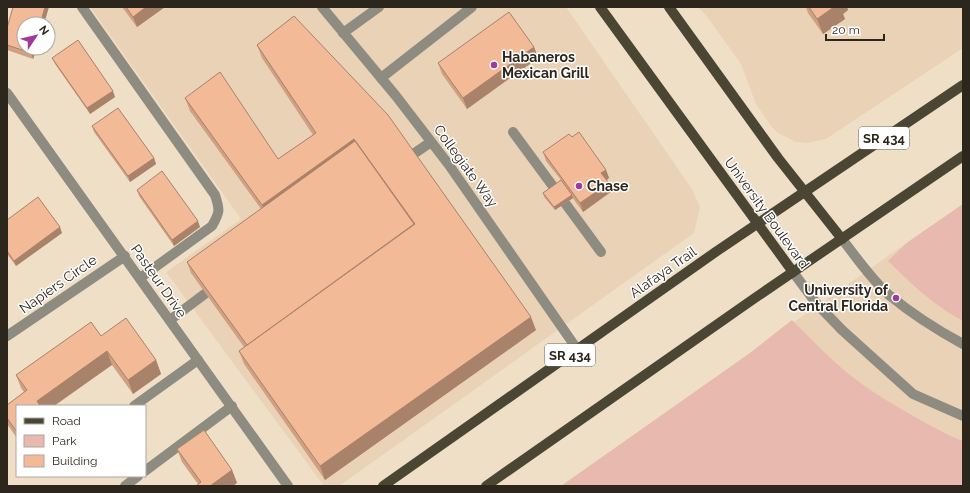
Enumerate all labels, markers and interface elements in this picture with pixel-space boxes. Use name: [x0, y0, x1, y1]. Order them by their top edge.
north arrow: [16, 16, 56, 56]
scale bar: [826, 16, 884, 42]
text: N: [36, 23, 52, 38]
text: 20 m: [832, 23, 860, 37]
place label: Habaneros Mexican Grill: [502, 49, 589, 81]
marker: Habaneros Mexican Grill: [489, 60, 499, 70]
street label: Collegiate Way: [431, 122, 501, 211]
road number: SR 434: [859, 127, 909, 149]
street label: University Boulevard: [721, 154, 813, 272]
place label: Chase: [587, 178, 629, 194]
marker: Chase: [574, 181, 584, 191]
street label: Pasteur Drive: [128, 241, 190, 321]
street label: Alafaya Trail: [627, 243, 700, 301]
street label: Napiers Circle: [16, 251, 100, 317]
place label: University of Central Florida: [788, 282, 889, 314]
marker: University of Central Florida: [891, 293, 901, 303]
road number: SR 434: [545, 344, 595, 366]
legend: [16, 405, 146, 477]
text: Road: [52, 414, 81, 428]
text: Park: [52, 434, 77, 448]
text: Building: [52, 454, 98, 468]

